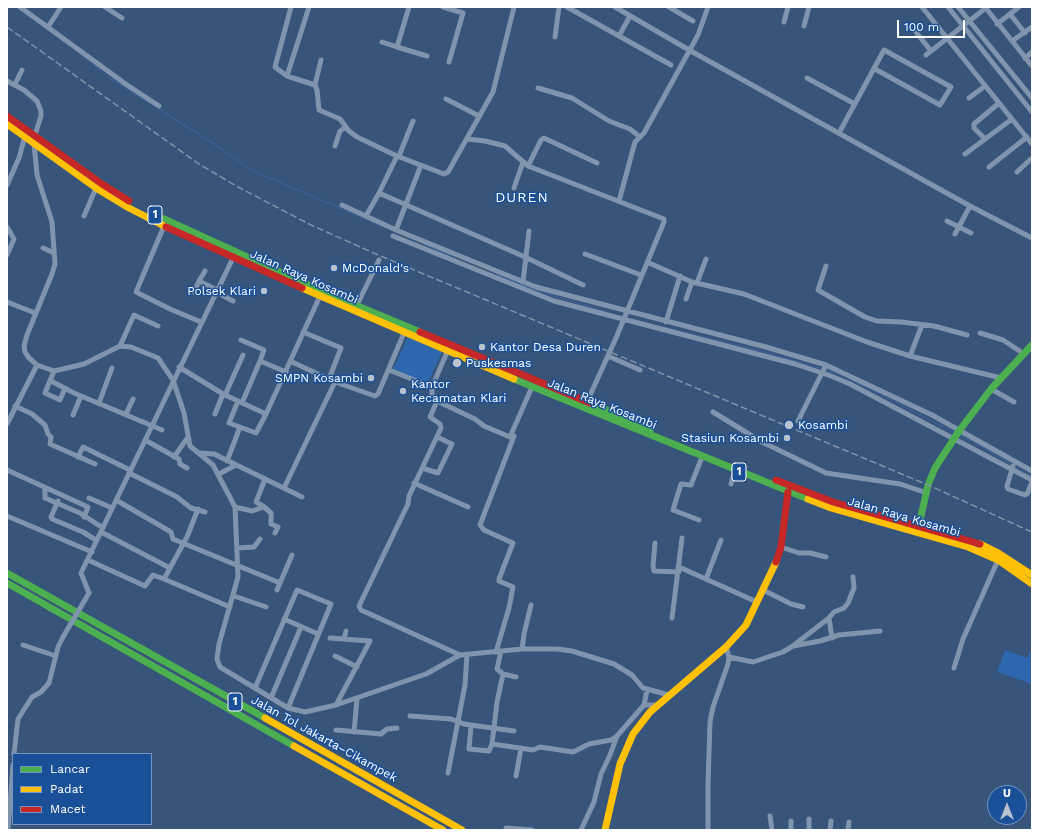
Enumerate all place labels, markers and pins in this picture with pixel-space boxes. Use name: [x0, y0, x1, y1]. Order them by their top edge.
place label: McDonald's: [342, 261, 409, 275]
marker: McDonald's: [329, 263, 339, 273]
place label: Polsek Klari: [187, 284, 256, 298]
marker: Polsek Klari: [259, 286, 269, 296]
place label: Kantor Desa Duren: [490, 340, 601, 354]
marker: Kantor Desa Duren: [477, 342, 487, 352]
place label: Puskesmas: [466, 356, 531, 370]
marker: Puskesmas: [451, 357, 463, 369]
place label: SMPN Kosambi: [275, 371, 363, 385]
marker: SMPN Kosambi: [366, 373, 376, 383]
place label: Kantor Kecamatan Klari: [411, 377, 507, 405]
marker: Kantor Kecamatan Klari: [398, 386, 408, 396]
place label: Kosambi: [798, 418, 848, 432]
marker: Kosambi: [783, 419, 795, 431]
place label: Stasiun Kosambi: [681, 431, 779, 445]
marker: Stasiun Kosambi: [782, 433, 792, 443]

